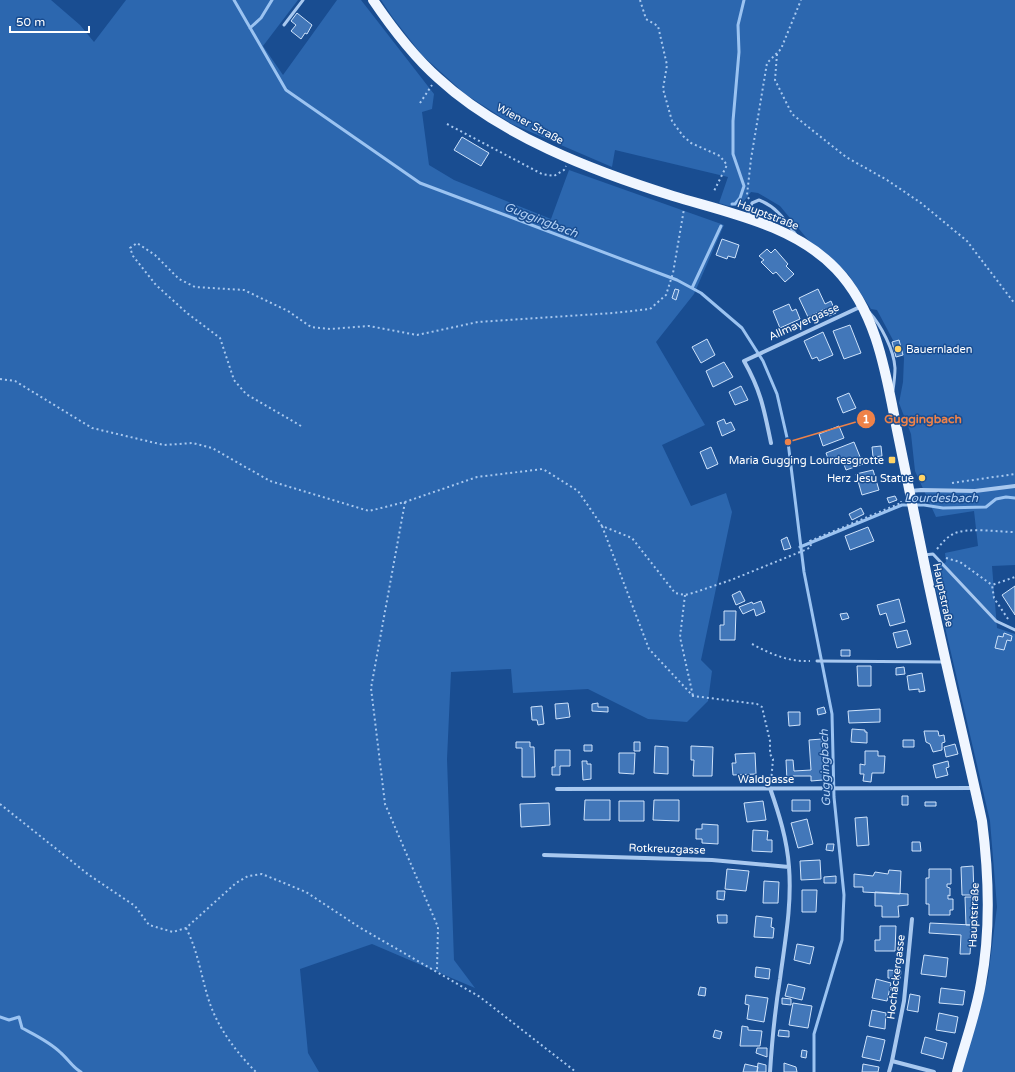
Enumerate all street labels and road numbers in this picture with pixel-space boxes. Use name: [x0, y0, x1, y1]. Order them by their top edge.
street label: Wiener Straße: [494, 101, 566, 147]
street label: Hauptstraße: [735, 197, 801, 233]
street label: Allmayergasse: [767, 301, 841, 343]
street label: Hauptstraße: [930, 562, 956, 628]
street label: Waldgasse: [738, 773, 794, 786]
street label: Rotkreuzgasse: [628, 841, 706, 857]
street label: Hauptstraße: [966, 882, 982, 948]
street label: Hochäckergasse: [884, 934, 908, 1020]

